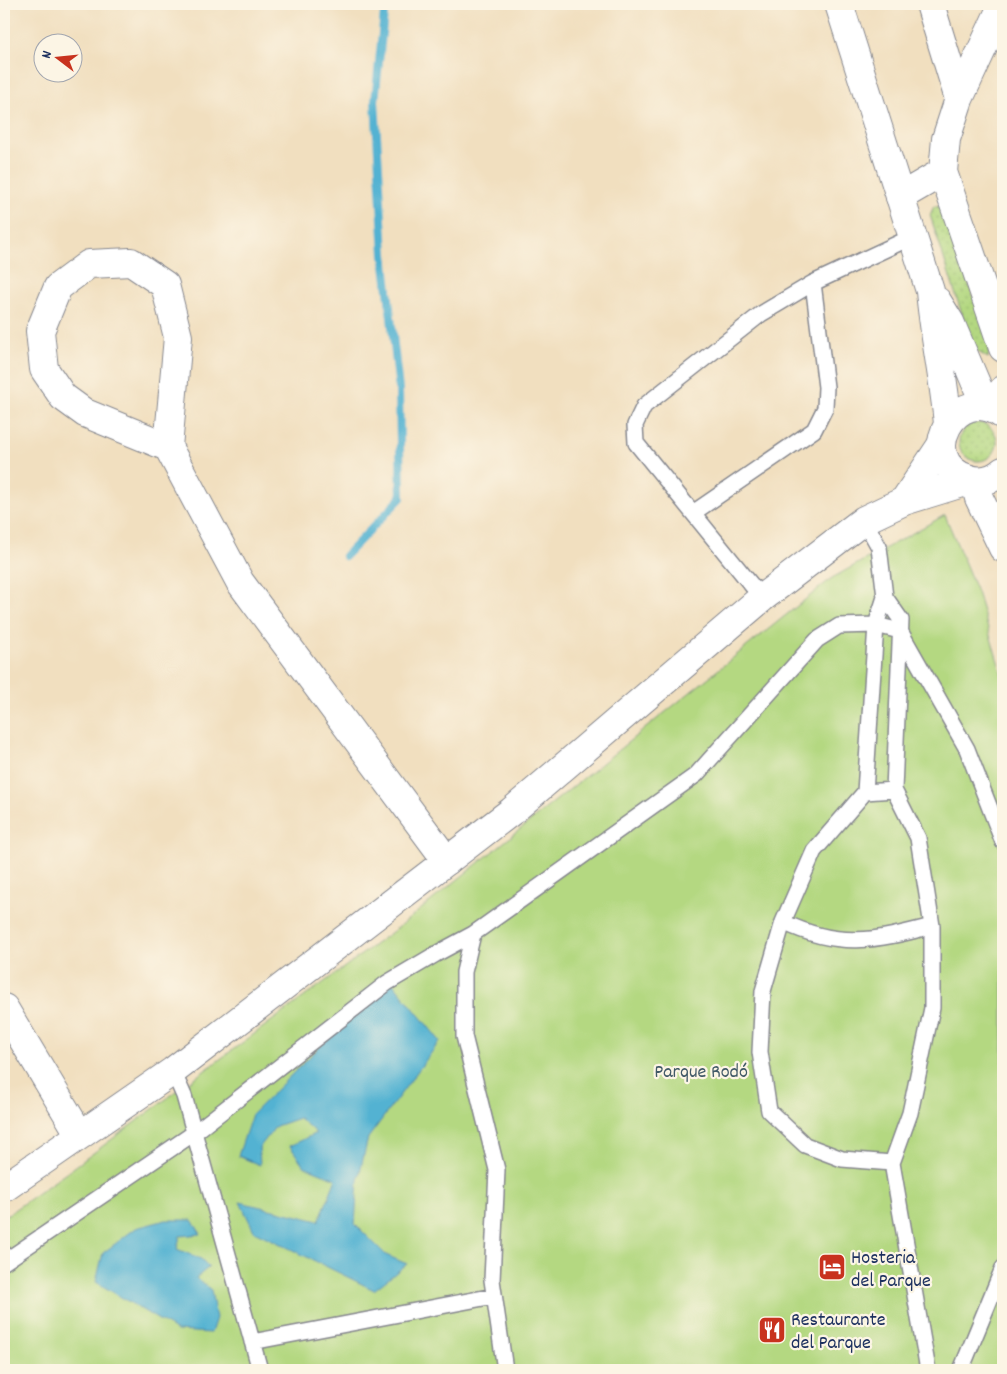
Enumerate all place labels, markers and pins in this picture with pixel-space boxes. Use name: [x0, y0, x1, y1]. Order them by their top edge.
place label: Hosteria del Parque: [851, 1245, 931, 1296]
hotel icon: Hosteria del Parque: [817, 1252, 847, 1282]
place label: Restaurante del Parque: [791, 1307, 886, 1358]
restaurant icon: Restaurante del Parque: [757, 1315, 787, 1345]

